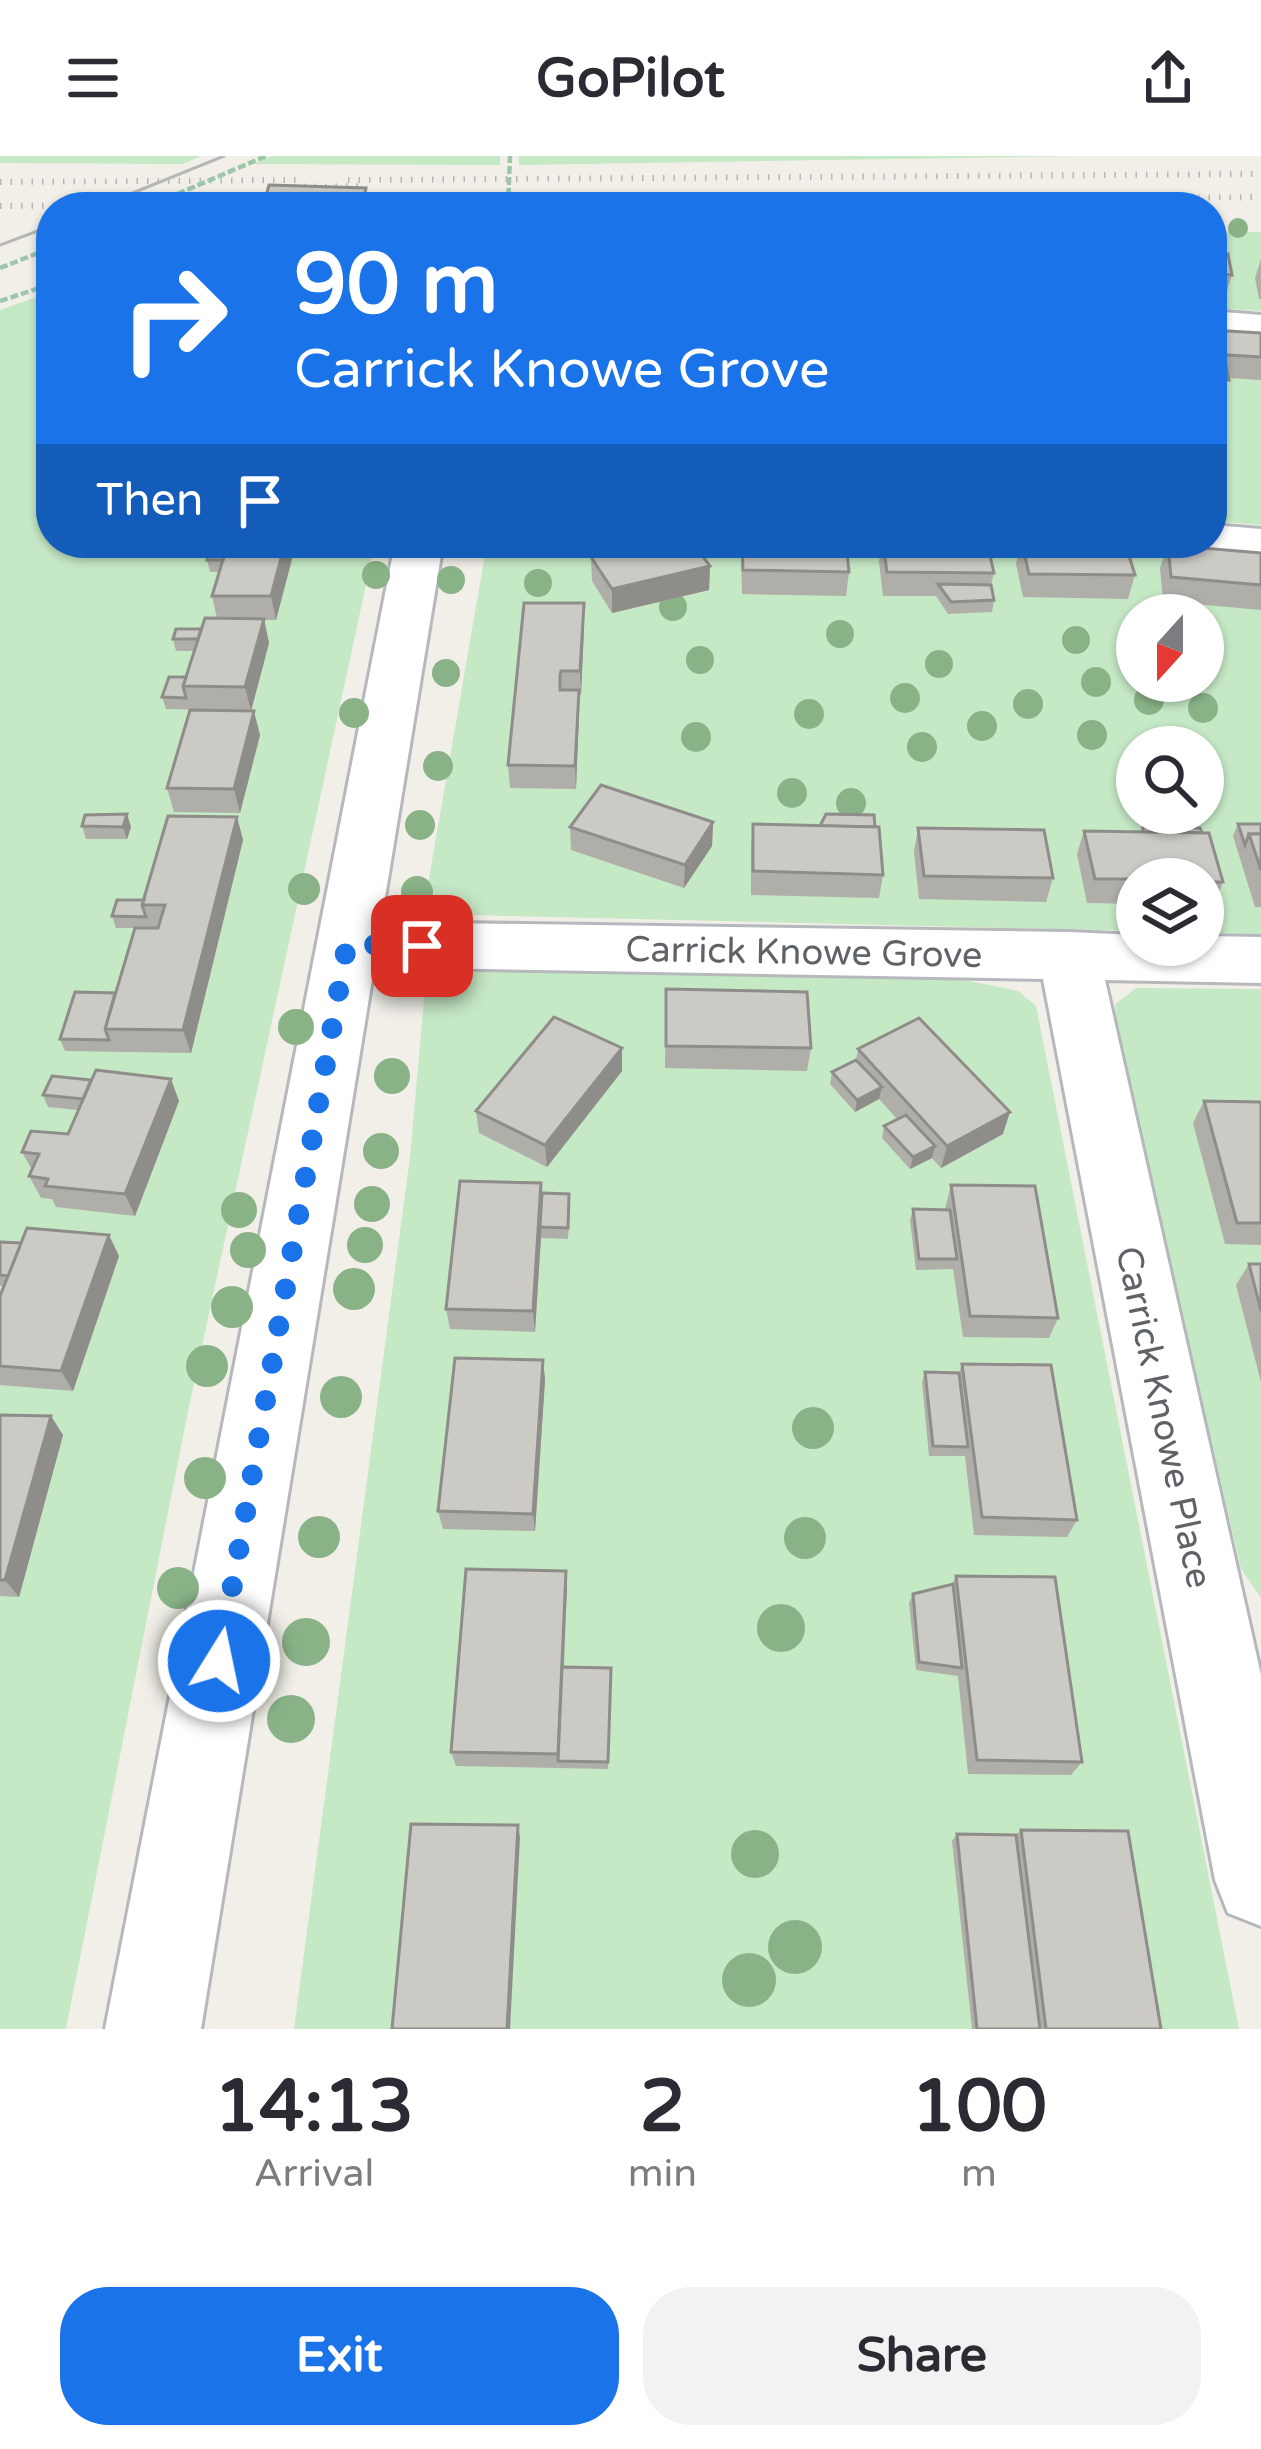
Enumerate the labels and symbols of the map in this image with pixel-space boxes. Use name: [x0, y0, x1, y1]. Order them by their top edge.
north arrow: [1116, 594, 1224, 702]
pin: [371, 895, 473, 997]
street label: Carrick Knowe Grove: [625, 928, 983, 977]
street label: Carrick Knowe Place: [1106, 1243, 1221, 1592]
position arrow: [156, 1598, 282, 1724]

